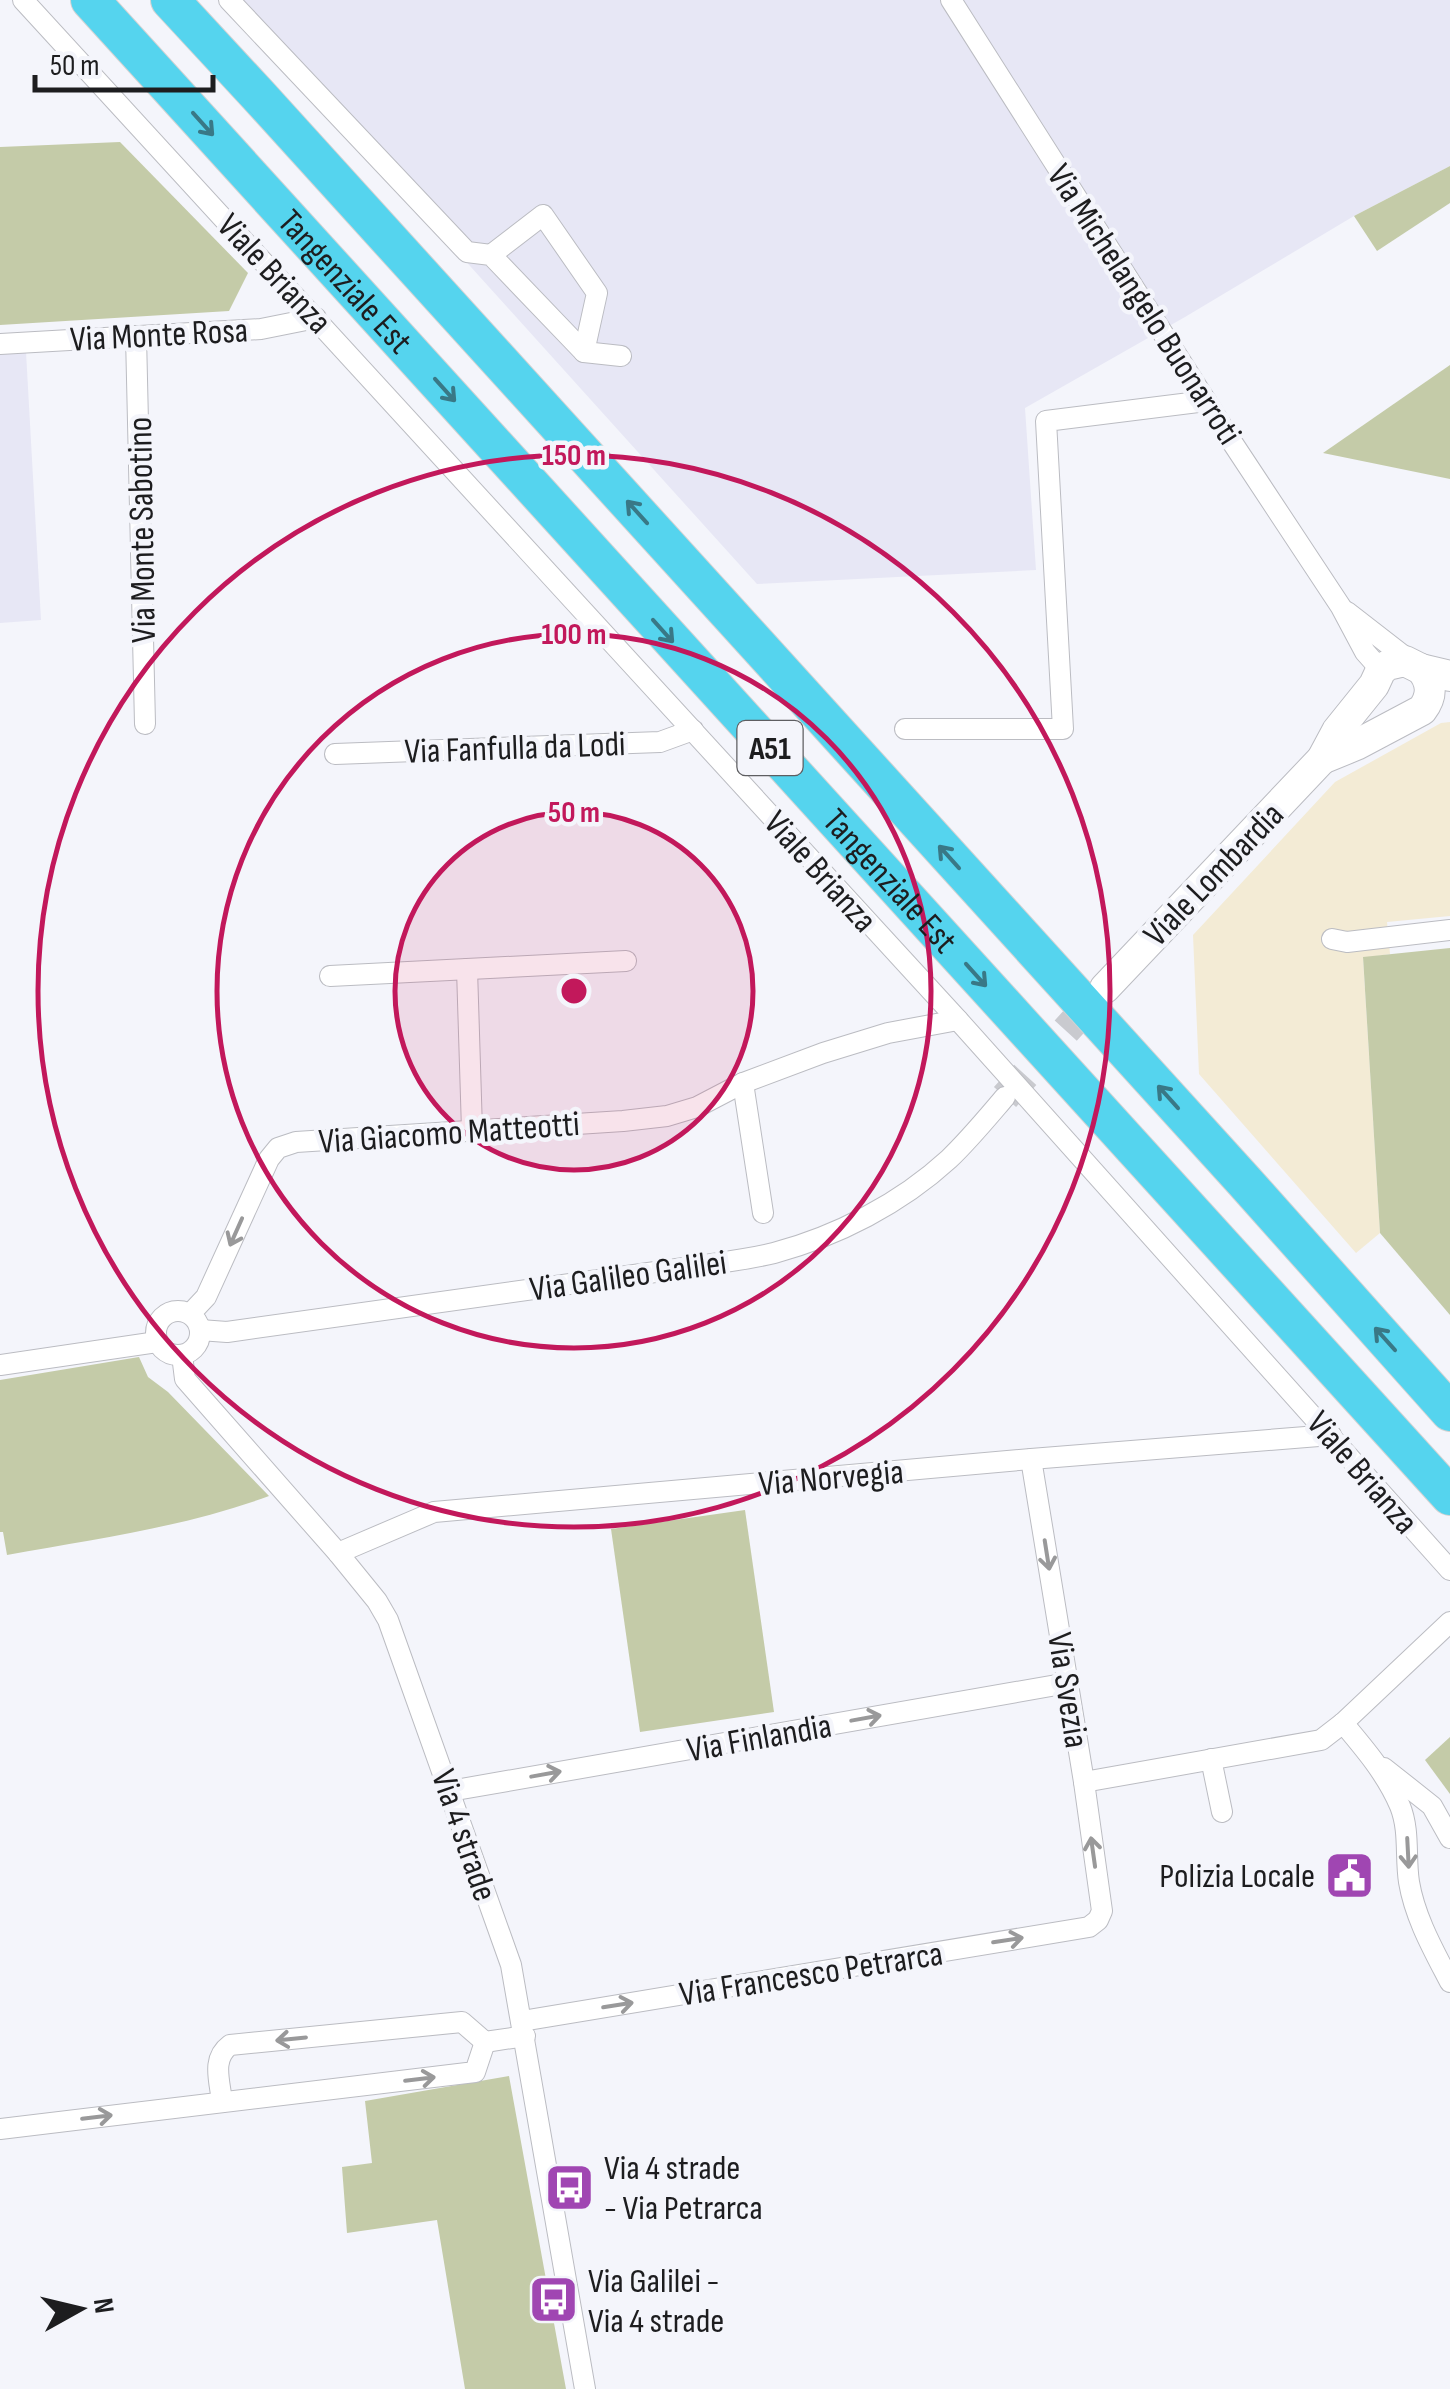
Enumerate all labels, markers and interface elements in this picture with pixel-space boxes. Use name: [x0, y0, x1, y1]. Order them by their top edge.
scale bar: [35, 30, 212, 92]
text: 50 m: [50, 48, 99, 84]
one-way arrow: [191, 111, 214, 136]
street label: Via Michelangelo Buonarroti: [1037, 157, 1250, 453]
street label: Tangenziale Est: [268, 201, 421, 363]
street label: Viale Brianza: [208, 205, 340, 343]
street label: Via Monte Rosa: [69, 309, 249, 362]
one-way arrow: [433, 377, 456, 402]
street label: Via Monte Sabotino: [119, 417, 166, 643]
text: 150 m: [542, 438, 606, 474]
one-way arrow: [626, 500, 649, 525]
text: 100 m: [542, 617, 606, 653]
one-way arrow: [652, 618, 675, 643]
road number: A51: [738, 721, 802, 775]
street label: Via Fanfulla da Lodi: [404, 723, 626, 774]
street label: Viale Lombardia: [1135, 794, 1293, 956]
text: 50 m: [548, 795, 600, 831]
street label: Tangenziale Est: [813, 801, 966, 962]
street label: Viale Brianza: [754, 802, 886, 942]
one-way arrow: [938, 845, 961, 870]
one-way arrow: [964, 962, 987, 987]
centre of rings: [556, 973, 592, 1009]
one-way arrow: [1157, 1085, 1180, 1110]
street label: Via Giacomo Matteotti: [317, 1103, 581, 1164]
one-way arrow: [225, 1216, 244, 1246]
street label: Via Galileo Galilei: [527, 1241, 729, 1312]
one-way arrow: [1374, 1327, 1397, 1352]
street label: Viale Brianza: [1297, 1403, 1427, 1543]
street label: Via Norvegia: [757, 1451, 905, 1506]
one-way arrow: [1038, 1538, 1057, 1571]
street label: Via Svezia: [1037, 1630, 1098, 1751]
street label: Via Finlandia: [684, 1705, 835, 1772]
one-way arrow: [850, 1708, 882, 1727]
street label: Via 4 strade: [421, 1764, 506, 1907]
one-way arrow: [529, 1764, 562, 1783]
one-way arrow: [1084, 1836, 1102, 1868]
one-way arrow: [1399, 1836, 1418, 1868]
public building icon: Polizia Locale: [1324, 1849, 1376, 1901]
place label: Polizia Locale: [1159, 1855, 1315, 1898]
one-way arrow: [991, 1930, 1024, 1949]
street label: Via Francesco Petrarca: [677, 1932, 946, 2017]
one-way arrow: [602, 1995, 634, 2014]
one-way arrow: [275, 2030, 307, 2049]
one-way arrow: [403, 2069, 435, 2087]
one-way arrow: [80, 2107, 112, 2126]
place label: Via 4 strade - Via Petrarca: [604, 2147, 763, 2230]
bus stop icon: Via 4 strade - Via Petrarca: [543, 2161, 595, 2213]
north arrow: [30, 2259, 130, 2359]
place label: Via Galilei - Via 4 strade: [588, 2260, 724, 2343]
bus stop icon: Via Galilei - Via 4 strade: [527, 2274, 579, 2326]
text: N: [86, 2296, 121, 2315]

